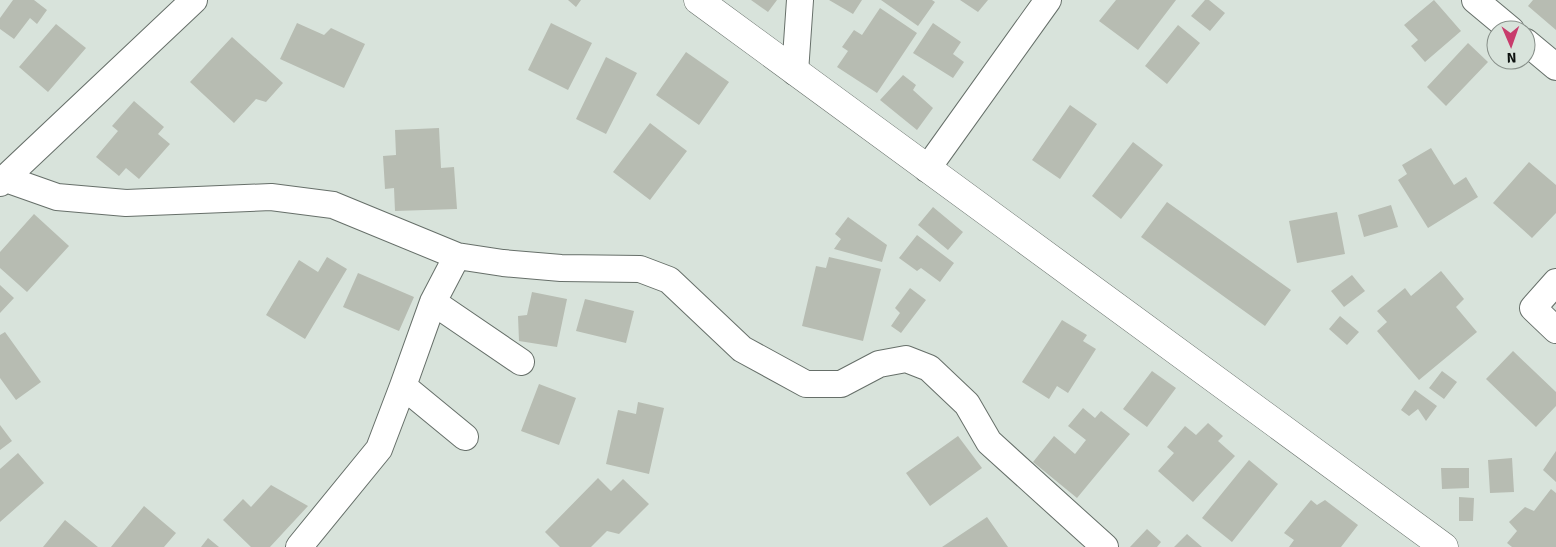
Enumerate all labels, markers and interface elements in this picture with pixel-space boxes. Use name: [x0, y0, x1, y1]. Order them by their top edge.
north arrow: [1486, 20, 1536, 70]
text: N: [1506, 49, 1517, 66]

